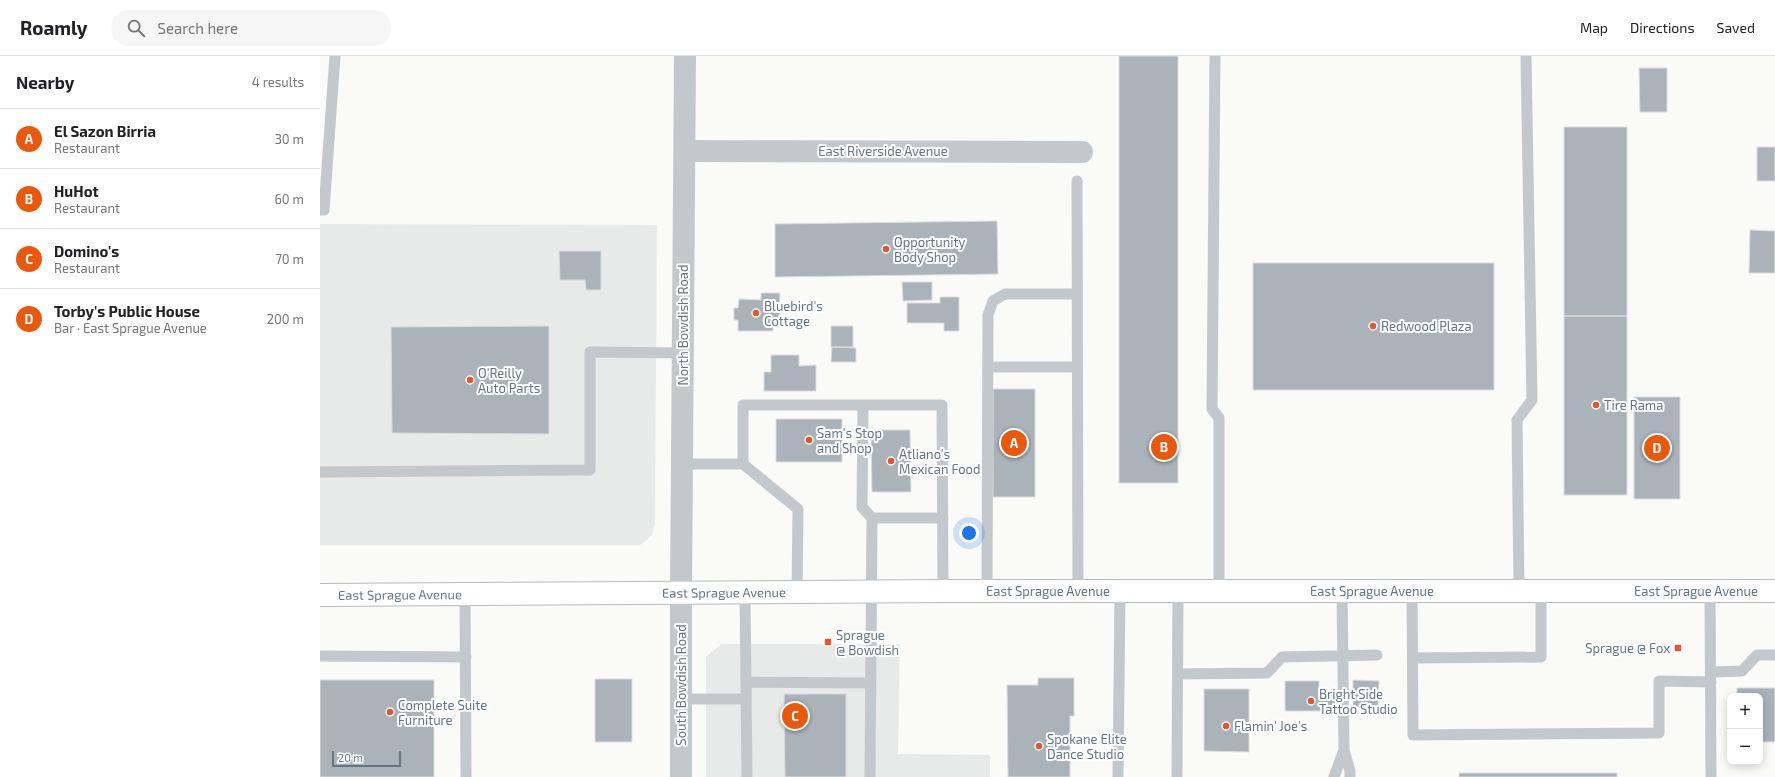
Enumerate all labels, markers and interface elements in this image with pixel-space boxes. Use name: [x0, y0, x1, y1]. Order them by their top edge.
search box: [111, 10, 391, 46]
text: Roamly: [20, 16, 87, 39]
icon: search: [125, 17, 147, 39]
text: Search here: [157, 19, 238, 37]
text: Map: [1580, 19, 1608, 36]
text: Directions: [1630, 19, 1695, 36]
text: Saved: [1717, 19, 1755, 36]
text: Nearby: [16, 72, 74, 92]
text: 4 results: [252, 74, 304, 90]
text: El Sazon Birria: [54, 122, 156, 140]
text: A: [25, 131, 33, 147]
text: 30 m: [275, 131, 304, 147]
text: Restaurant: [54, 140, 120, 156]
street label: East Riverside Avenue: [818, 143, 948, 159]
text: HuHot: [54, 182, 99, 200]
text: B: [25, 191, 33, 207]
text: 60 m: [274, 191, 304, 207]
text: Restaurant: [54, 200, 120, 216]
place label: Opportunity Body Shop: [894, 234, 965, 265]
text: Domino's: [54, 242, 119, 260]
marker: Opportunity Body Shop: [881, 244, 891, 254]
text: C: [25, 251, 33, 267]
text: 70 m: [275, 251, 304, 267]
text: Restaurant: [54, 260, 120, 276]
street label: North Bowdish Road: [675, 265, 691, 385]
place label: Bluebird's Cottage: [764, 298, 823, 329]
text: Torby's Public House: [54, 302, 200, 320]
marker: Bluebird's Cottage: [751, 308, 761, 318]
text: D: [25, 311, 33, 327]
text: 200 m: [267, 311, 304, 327]
place label: Redwood Plaza: [1381, 318, 1472, 334]
text: Bar · East Sprague Avenue: [54, 320, 207, 336]
marker: Redwood Plaza: [1368, 321, 1378, 331]
place label: O'Reilly Auto Parts: [478, 365, 540, 396]
marker: O'Reilly Auto Parts: [465, 375, 475, 385]
place label: Tire Rama: [1604, 397, 1663, 413]
marker: Tire Rama: [1591, 400, 1601, 410]
place label: Sam's Stop and Shop: [817, 425, 882, 456]
pin: A: [1001, 428, 1027, 458]
pin: B: [1151, 432, 1177, 462]
pin: D: [1644, 433, 1670, 463]
marker: Sam's Stop and Shop: [804, 435, 814, 445]
place label: Atliano's Mexican Food: [899, 446, 980, 477]
marker: Atliano's Mexican Food: [886, 456, 896, 466]
your location: [959, 523, 979, 543]
street label: East Sprague Avenue: [986, 583, 1110, 599]
street label: East Sprague Avenue: [1310, 583, 1434, 599]
street label: East Sprague Avenue: [1634, 583, 1758, 599]
street label: East Sprague Avenue: [662, 584, 786, 601]
street label: East Sprague Avenue: [338, 586, 462, 603]
street label: South Bowdish Road: [673, 624, 689, 746]
place label: Sprague @ Bowdish: [836, 627, 899, 658]
marker: Sprague @ Bowdish: [823, 637, 833, 647]
place label: Sprague @ Fox: [1585, 640, 1670, 656]
marker: Sprague @ Fox: [1673, 643, 1683, 653]
place label: Bright Side Tattoo Studio: [1319, 686, 1398, 717]
map controls: [1727, 693, 1763, 765]
button: +: [1727, 693, 1763, 729]
marker: Bright Side Tattoo Studio: [1306, 696, 1316, 706]
place label: Complete Suite Furniture: [398, 697, 487, 728]
pin: C: [782, 701, 808, 731]
marker: Complete Suite Furniture: [385, 707, 395, 717]
place label: Flamin' Joe's: [1234, 718, 1307, 734]
marker: Flamin' Joe's: [1221, 721, 1231, 731]
button: −: [1727, 729, 1763, 765]
place label: Spokane Elite Dance Studio: [1047, 731, 1127, 762]
marker: Spokane Elite Dance Studio: [1034, 741, 1044, 751]
scale bar: [332, 749, 401, 768]
text: 20 m: [338, 751, 363, 764]

